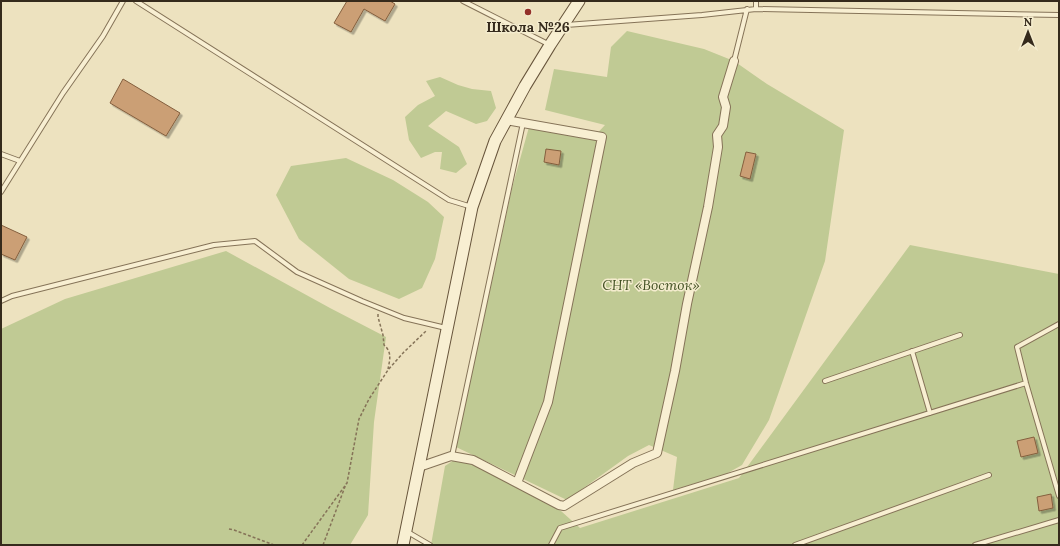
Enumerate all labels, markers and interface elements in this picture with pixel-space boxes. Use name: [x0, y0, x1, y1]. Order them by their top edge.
marker: Школа №26: [523, 7, 533, 17]
north arrow: [1008, 12, 1048, 52]
text: N: [1024, 15, 1033, 29]
place label: Школа №26: [486, 18, 570, 36]
park label: СНТ «Восток»: [602, 276, 700, 294]

